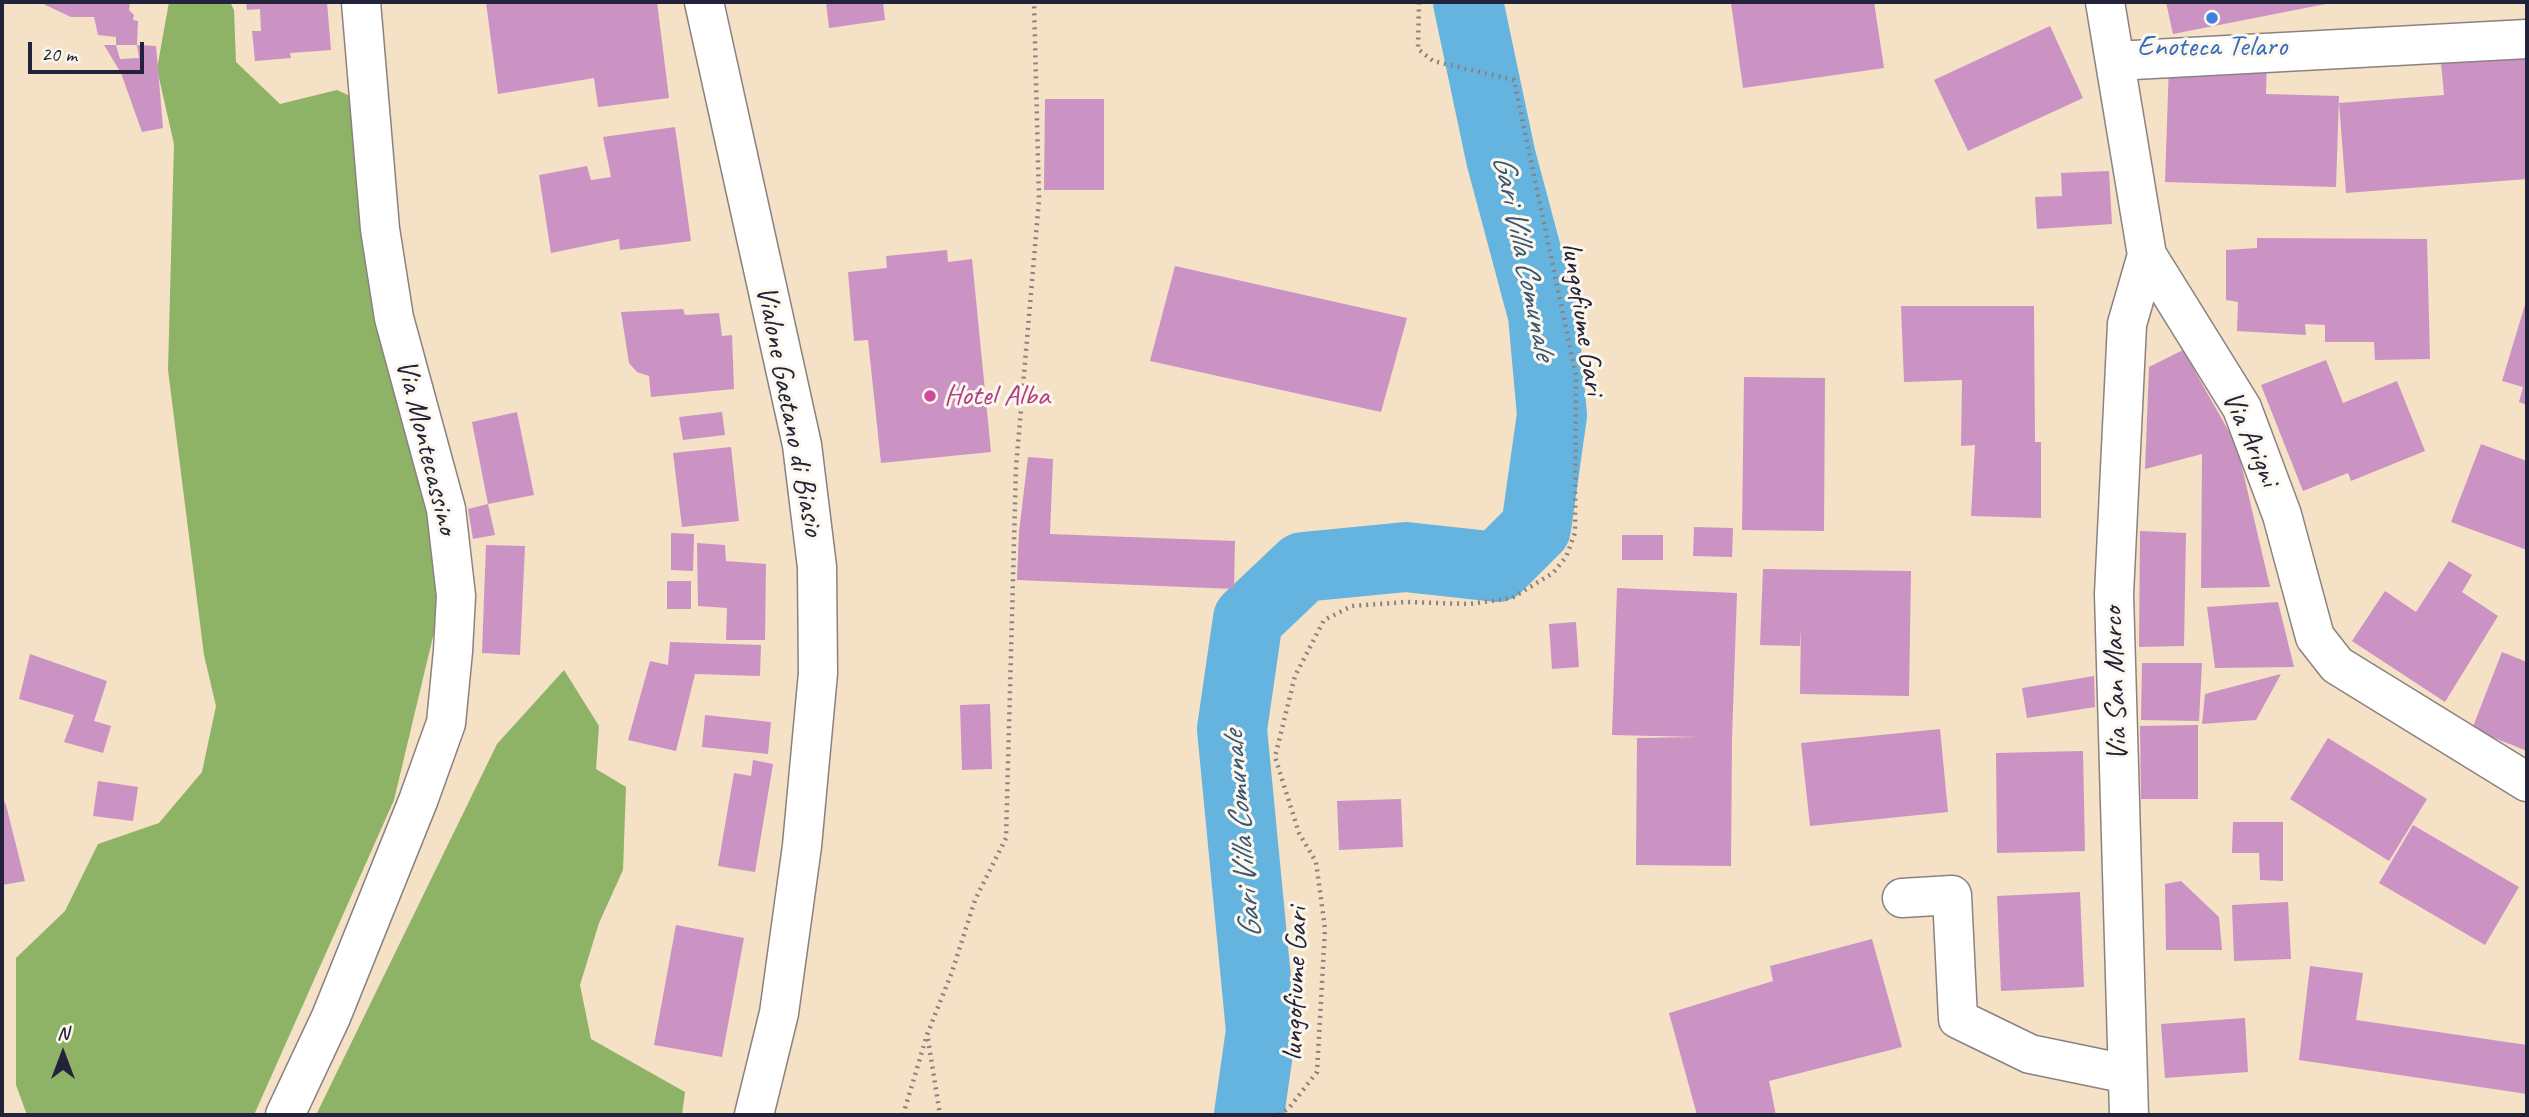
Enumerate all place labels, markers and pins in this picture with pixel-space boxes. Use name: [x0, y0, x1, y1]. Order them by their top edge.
marker: Enoteca Telaro: [2204, 10, 2220, 26]
place label: Enoteca Telaro: [2137, 29, 2287, 65]
place label: Hotel Alba: [944, 378, 1050, 414]
marker: Hotel Alba: [922, 388, 938, 404]

